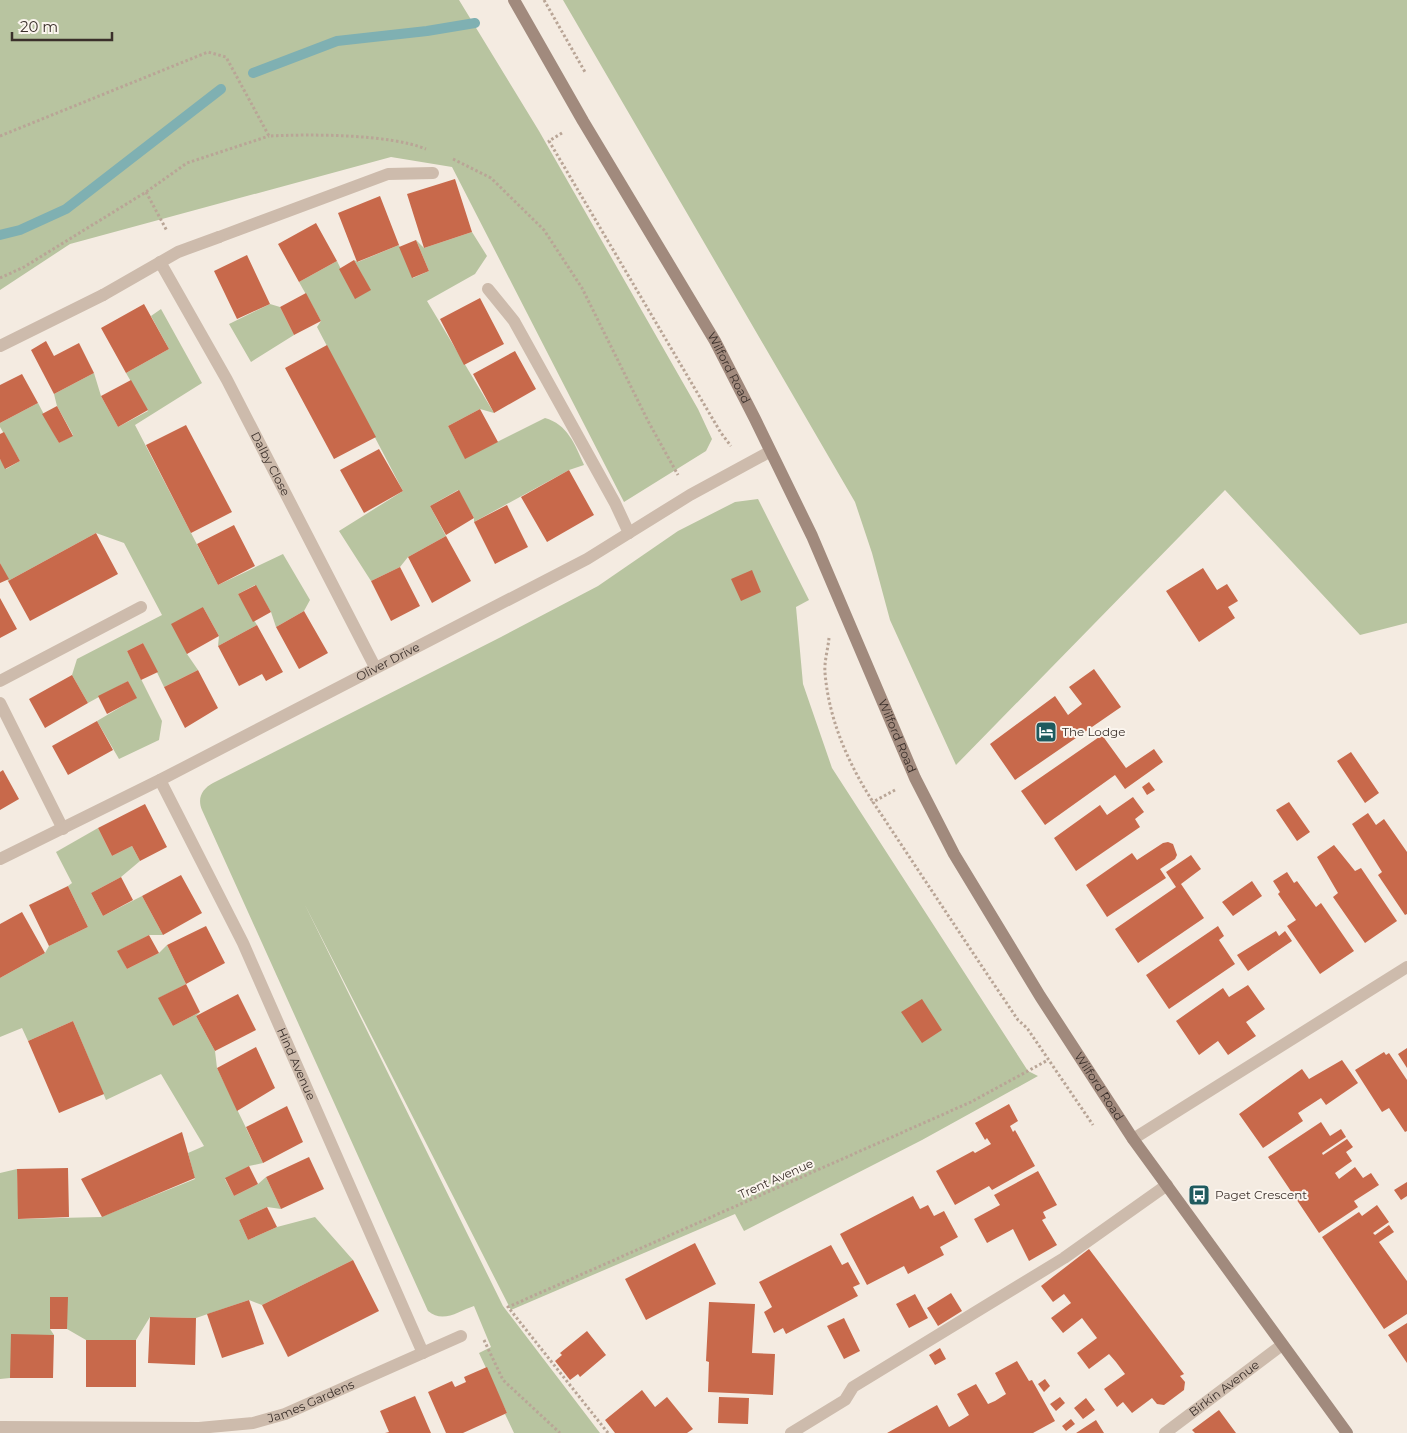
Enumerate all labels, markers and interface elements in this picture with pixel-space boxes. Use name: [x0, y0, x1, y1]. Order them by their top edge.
scale bar: [12, 10, 112, 42]
text: 20 m: [20, 17, 58, 36]
street label: Wilford Road: [704, 329, 754, 406]
street label: Dalby Close: [248, 429, 293, 498]
street label: Oliver Drive: [353, 639, 422, 684]
street label: Wilford Road: [875, 697, 920, 775]
hotel icon: The Lodge: [1034, 720, 1058, 744]
place label: The Lodge: [1062, 724, 1126, 739]
street label: Hind Avenue: [274, 1025, 319, 1102]
street label: Wilford Road: [1072, 1049, 1127, 1123]
street label: Trent Avenue: [736, 1155, 815, 1202]
bus stop icon: Paget Crescent: [1187, 1183, 1211, 1207]
place label: Paget Crescent: [1215, 1187, 1307, 1202]
street label: Birkin Avenue: [1186, 1357, 1262, 1419]
street label: James Gardens: [265, 1376, 356, 1426]

